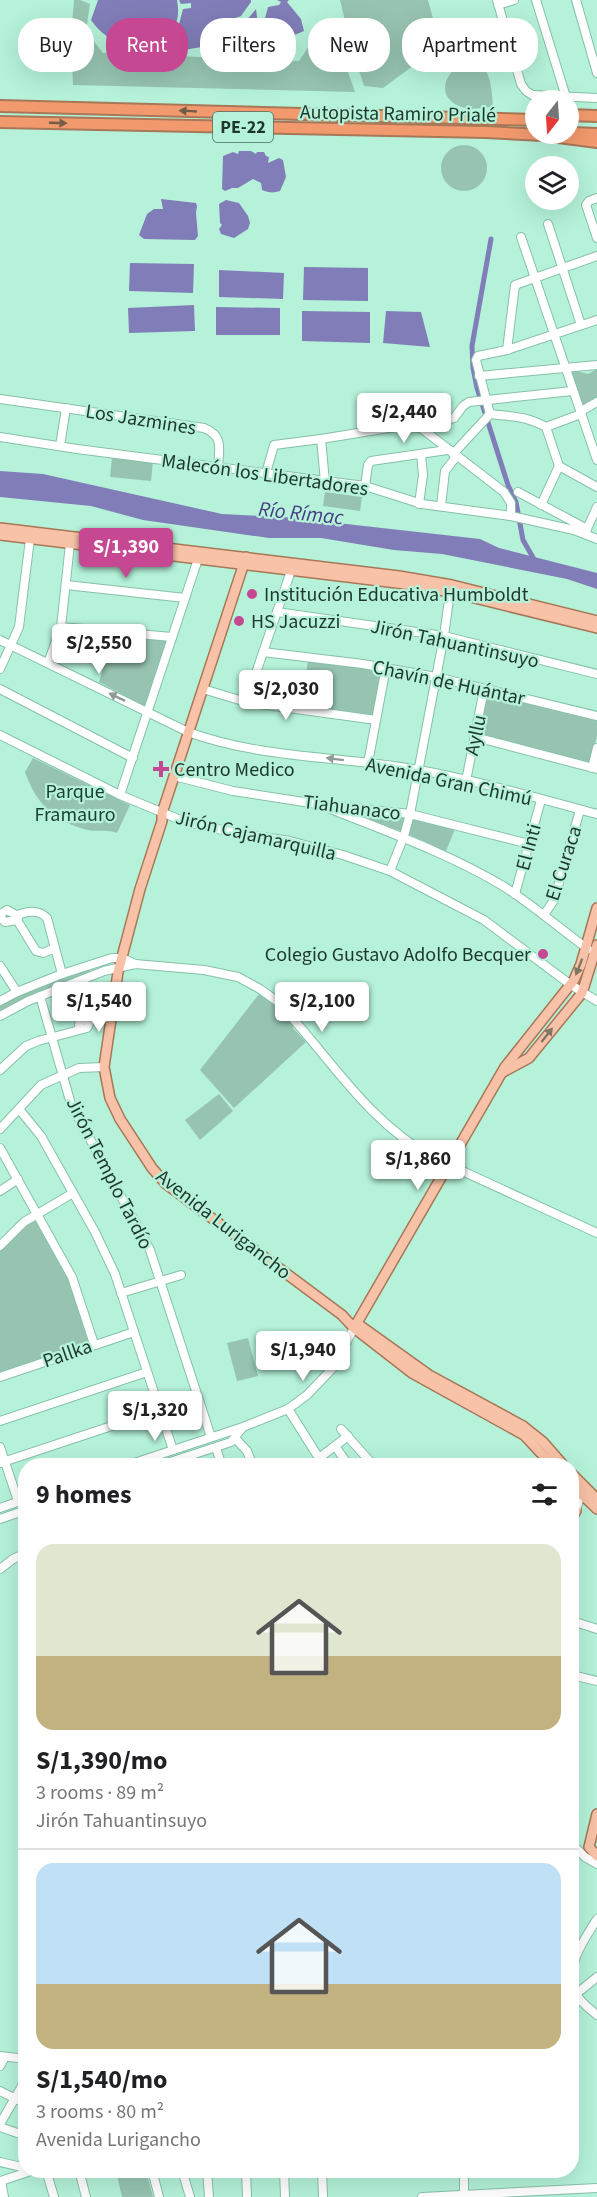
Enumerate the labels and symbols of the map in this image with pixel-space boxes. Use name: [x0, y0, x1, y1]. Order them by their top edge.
north arrow: [525, 90, 579, 144]
street label: Autopista Ramiro Prialé: [300, 98, 496, 130]
one-way arrow: [178, 106, 197, 115]
road number: PE-22: [213, 112, 273, 142]
one-way arrow: [49, 118, 68, 128]
pin: S/2,440: [349, 393, 459, 444]
street label: Los Jazmines: [84, 397, 198, 443]
street label: Malecón los Libertadores: [160, 447, 370, 503]
water label: Río Rímac: [257, 494, 346, 532]
pin: S/1,390: [71, 528, 181, 579]
place label: Institución Educativa Humboldt: [264, 581, 529, 609]
marker: Institución Educativa Humboldt: [245, 587, 259, 601]
place label: HS Jacuzzi: [251, 608, 340, 636]
street label: Jirón Tahuantinsuyo: [368, 612, 541, 675]
marker: HS Jacuzzi: [232, 614, 246, 628]
pin: S/2,550: [44, 624, 154, 675]
street label: Chavín de Huántar: [370, 653, 528, 713]
pin: S/2,030: [231, 670, 341, 721]
one-way arrow: [108, 693, 125, 702]
street label: Ayllu: [458, 712, 494, 758]
street label: Avenida Gran Chimú: [363, 751, 535, 813]
one-way arrow: [325, 754, 344, 764]
place label: Centro Medico: [174, 756, 295, 784]
marker: Centro Medico: [152, 760, 170, 778]
park label: Parque Framauro: [34, 778, 116, 829]
street label: Tiahuanaco: [301, 788, 402, 828]
street label: Jirón Cajamarquilla: [173, 804, 339, 868]
street label: El Inti: [509, 821, 549, 874]
street label: El Curaca: [539, 822, 589, 904]
place label: Colegio Gustavo Adolfo Becquer: [265, 941, 531, 969]
marker: Colegio Gustavo Adolfo Becquer: [536, 947, 550, 961]
one-way arrow: [574, 959, 584, 977]
pin: S/1,540: [44, 982, 154, 1033]
pin: S/2,100: [267, 982, 377, 1033]
one-way arrow: [541, 1027, 554, 1043]
street label: Jirón Templo Tardío: [59, 1093, 159, 1254]
pin: S/1,860: [363, 1140, 473, 1191]
street label: Avenida Lurigancho: [150, 1163, 297, 1287]
pin: S/1,940: [248, 1331, 358, 1382]
street label: Pallka: [39, 1332, 96, 1375]
pin: S/1,320: [100, 1391, 210, 1442]

